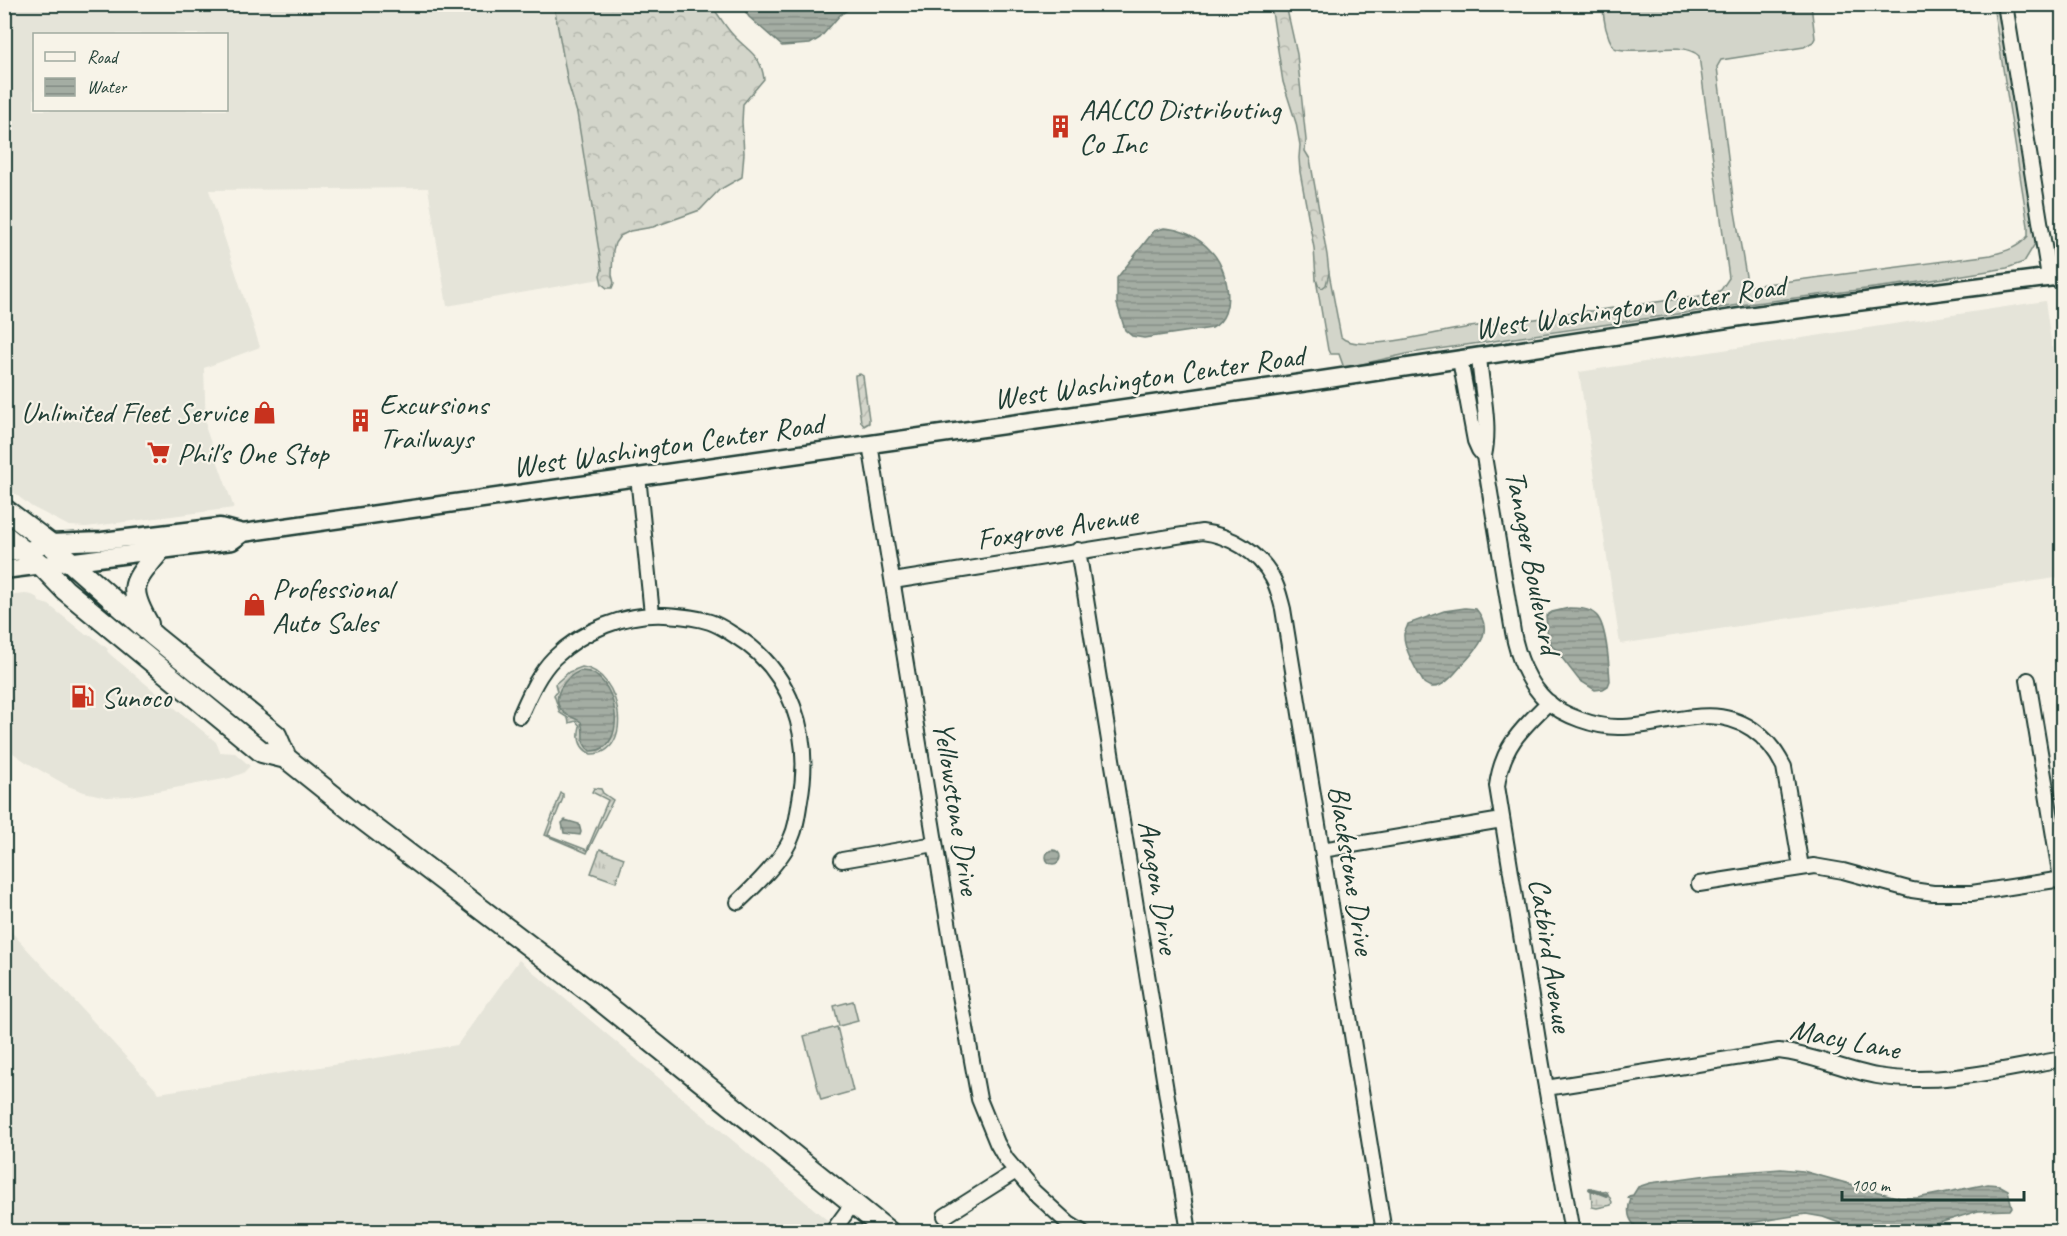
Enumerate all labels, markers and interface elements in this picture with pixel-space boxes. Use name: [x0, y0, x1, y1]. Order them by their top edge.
legend: [33, 33, 228, 111]
text: Road: [87, 46, 120, 68]
text: Water: [87, 76, 128, 98]
place label: AALCO Distributing Co Inc: [1079, 90, 1282, 162]
building icon: AALCO Distributing Co Inc: [1048, 113, 1074, 139]
street label: West Washington Center Road: [1472, 266, 1792, 348]
street label: West Washington Center Road: [991, 336, 1311, 418]
place label: Excursions Trailways: [379, 385, 491, 457]
place label: Unlimited Fleet Service: [21, 393, 249, 431]
shop icon: Unlimited Fleet Service: [252, 399, 278, 425]
street label: West Washington Center Road: [510, 404, 830, 486]
building icon: Excursions Trailways: [348, 408, 374, 434]
place label: Phil's One Stop: [177, 434, 330, 472]
supermarket icon: Phil's One Stop: [146, 440, 172, 466]
street label: Tanager Boulevard: [1497, 467, 1570, 661]
street label: Foxgrove Avenue: [974, 495, 1142, 558]
place label: Professional Auto Sales: [272, 569, 398, 641]
shop icon: Professional Auto Sales: [241, 592, 267, 618]
place label: Sunoco: [101, 678, 173, 716]
fuel station icon: Sunoco: [70, 684, 96, 710]
street label: Yellowstone Drive: [925, 719, 990, 899]
street label: Blackstone Drive: [1320, 783, 1384, 959]
street label: Aragon Drive: [1130, 818, 1189, 958]
street label: Catbird Avenue: [1520, 876, 1582, 1037]
street label: Macy Lane: [1787, 1010, 1905, 1069]
scale bar: [1842, 1164, 2024, 1202]
text: 100 m: [1851, 1174, 1892, 1196]

